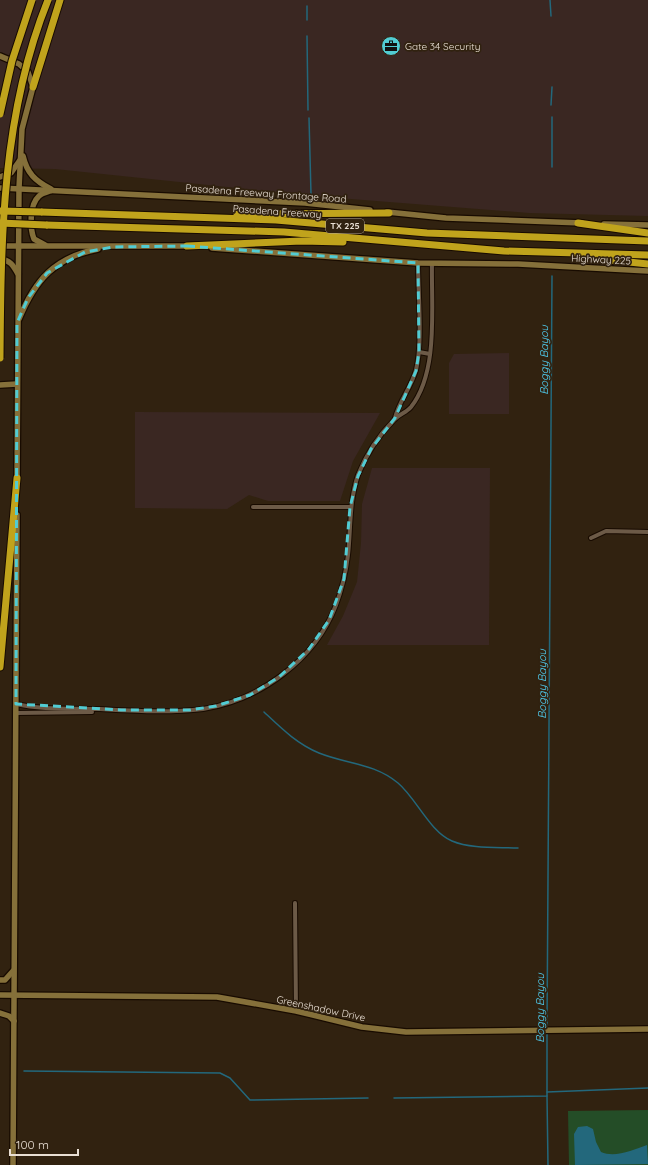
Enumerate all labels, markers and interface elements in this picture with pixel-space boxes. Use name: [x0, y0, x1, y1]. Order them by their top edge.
office icon: Gate 34 Security: [380, 35, 402, 57]
place label: Gate 34 Security: [405, 40, 480, 53]
street label: Pasadena Freeway Frontage Road: [185, 181, 347, 206]
street label: Pasadena Freeway: [232, 202, 322, 221]
road number: TX 225: [326, 219, 364, 233]
street label: Highway 225: [571, 251, 631, 268]
water label: Boggy Bayou: [537, 324, 551, 395]
water label: Boggy Bayou: [535, 648, 549, 719]
water label: Boggy Bayou: [533, 972, 547, 1043]
street label: Greenshadow Drive: [275, 993, 367, 1024]
scale bar: [10, 1131, 78, 1157]
text: 100 m: [16, 1137, 49, 1152]

